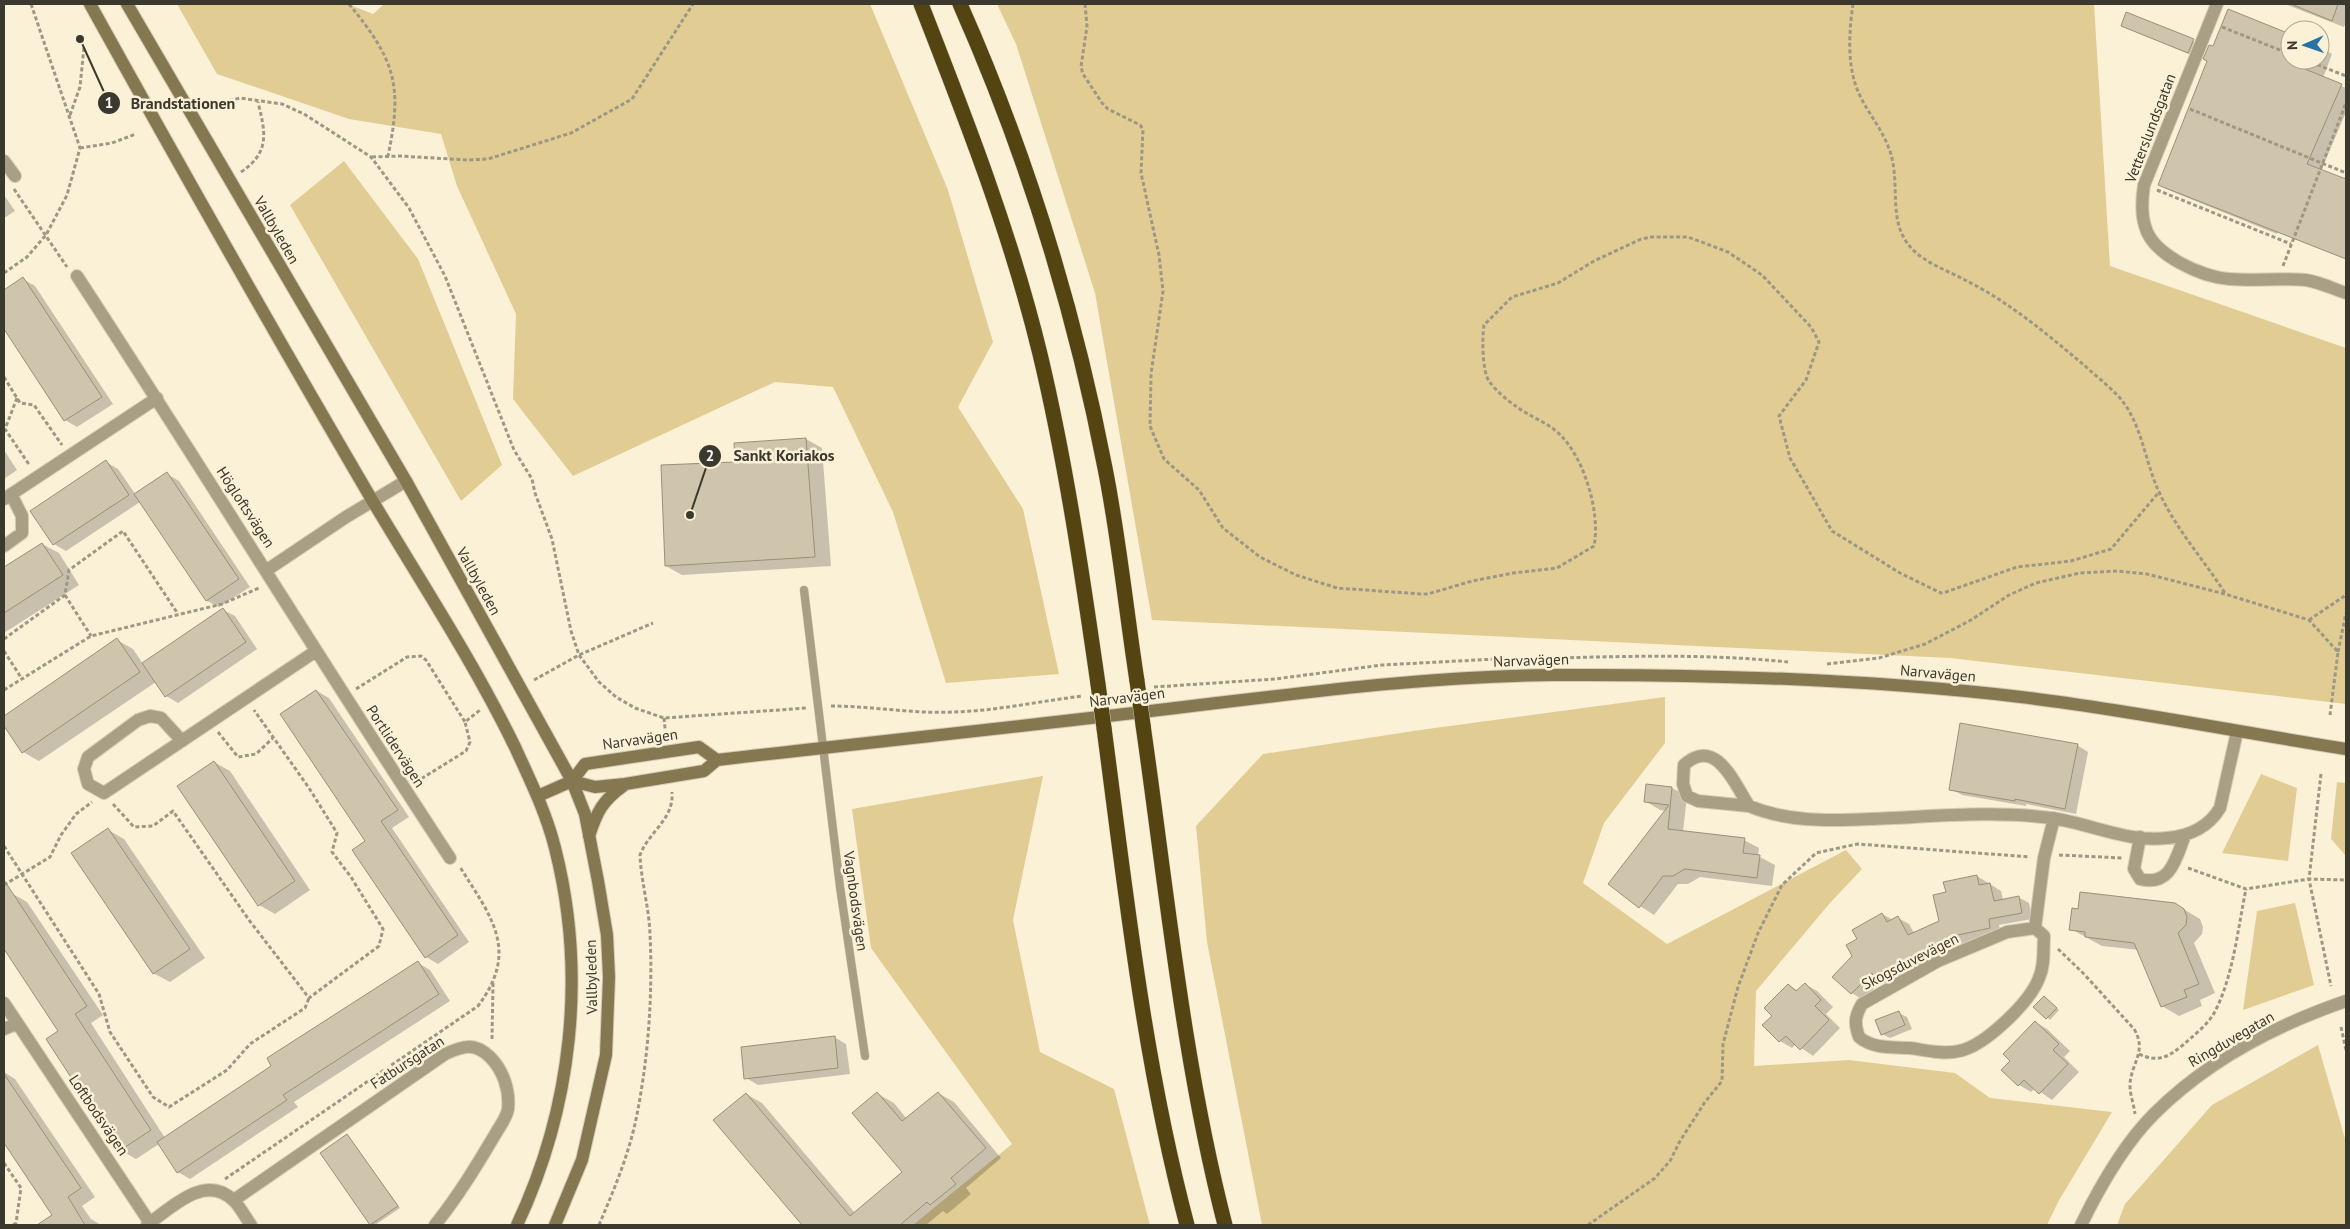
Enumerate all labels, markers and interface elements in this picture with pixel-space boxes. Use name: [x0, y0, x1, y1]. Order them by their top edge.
north arrow: [2280, 20, 2330, 70]
text: N: [2283, 41, 2301, 50]
street label: Vetterslundsgatan: [2120, 71, 2180, 186]
callout: Brandstationen: [96, 88, 246, 119]
text: 1: [105, 93, 113, 112]
text: Brandstationen: [131, 93, 235, 113]
street label: Vallbyleden: [250, 192, 304, 267]
callout: Sankt Koriakos: [698, 440, 844, 471]
text: Sankt Koriakos: [733, 445, 835, 465]
text: 2: [706, 446, 714, 465]
street label: Högloftsvägen: [213, 463, 279, 551]
street label: Vallbyleden: [452, 543, 505, 618]
street label: Narvavägen: [1493, 649, 1569, 671]
street label: Narvavägen: [1899, 660, 1977, 686]
street label: Narvavägen: [1088, 683, 1166, 711]
street label: Portlidervägen: [362, 701, 430, 791]
street label: Narvavägen: [601, 724, 679, 754]
street label: Vagnbodsvägen: [839, 849, 872, 952]
street label: Skogsduvevägen: [1858, 928, 1962, 994]
street label: Vallbyleden: [581, 939, 601, 1016]
street label: Ringduvegatan: [2185, 1007, 2277, 1071]
street label: Fatbursgatan: [367, 1031, 447, 1093]
street label: Loftbodsvägen: [65, 1071, 133, 1159]

